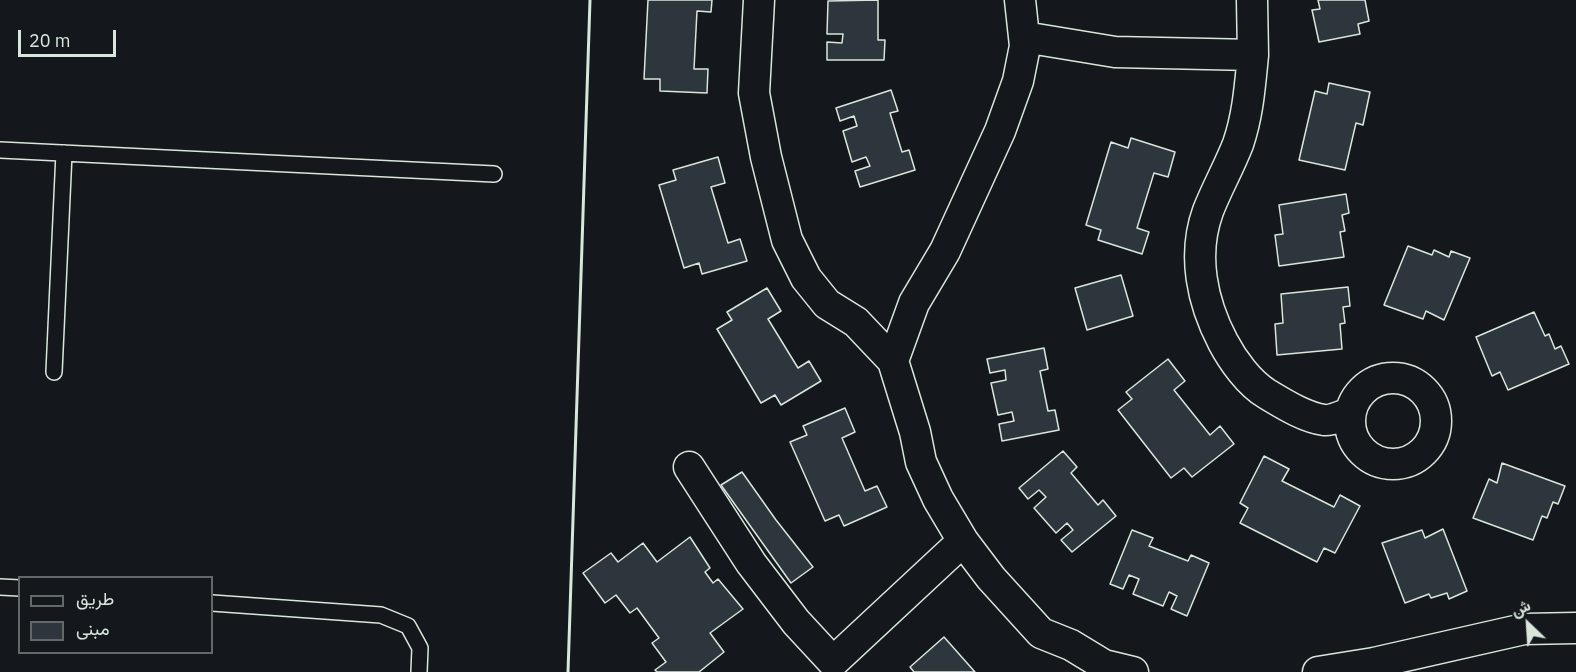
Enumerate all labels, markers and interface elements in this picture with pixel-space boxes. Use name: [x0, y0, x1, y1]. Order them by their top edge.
scale bar: [21, 18, 118, 56]
text: 20 m: [29, 29, 71, 52]
legend: [18, 576, 213, 654]
text: طريق: [76, 587, 114, 610]
north arrow: [1498, 594, 1558, 654]
text: ش: [1507, 595, 1533, 621]
text: مبنى: [76, 617, 110, 640]

